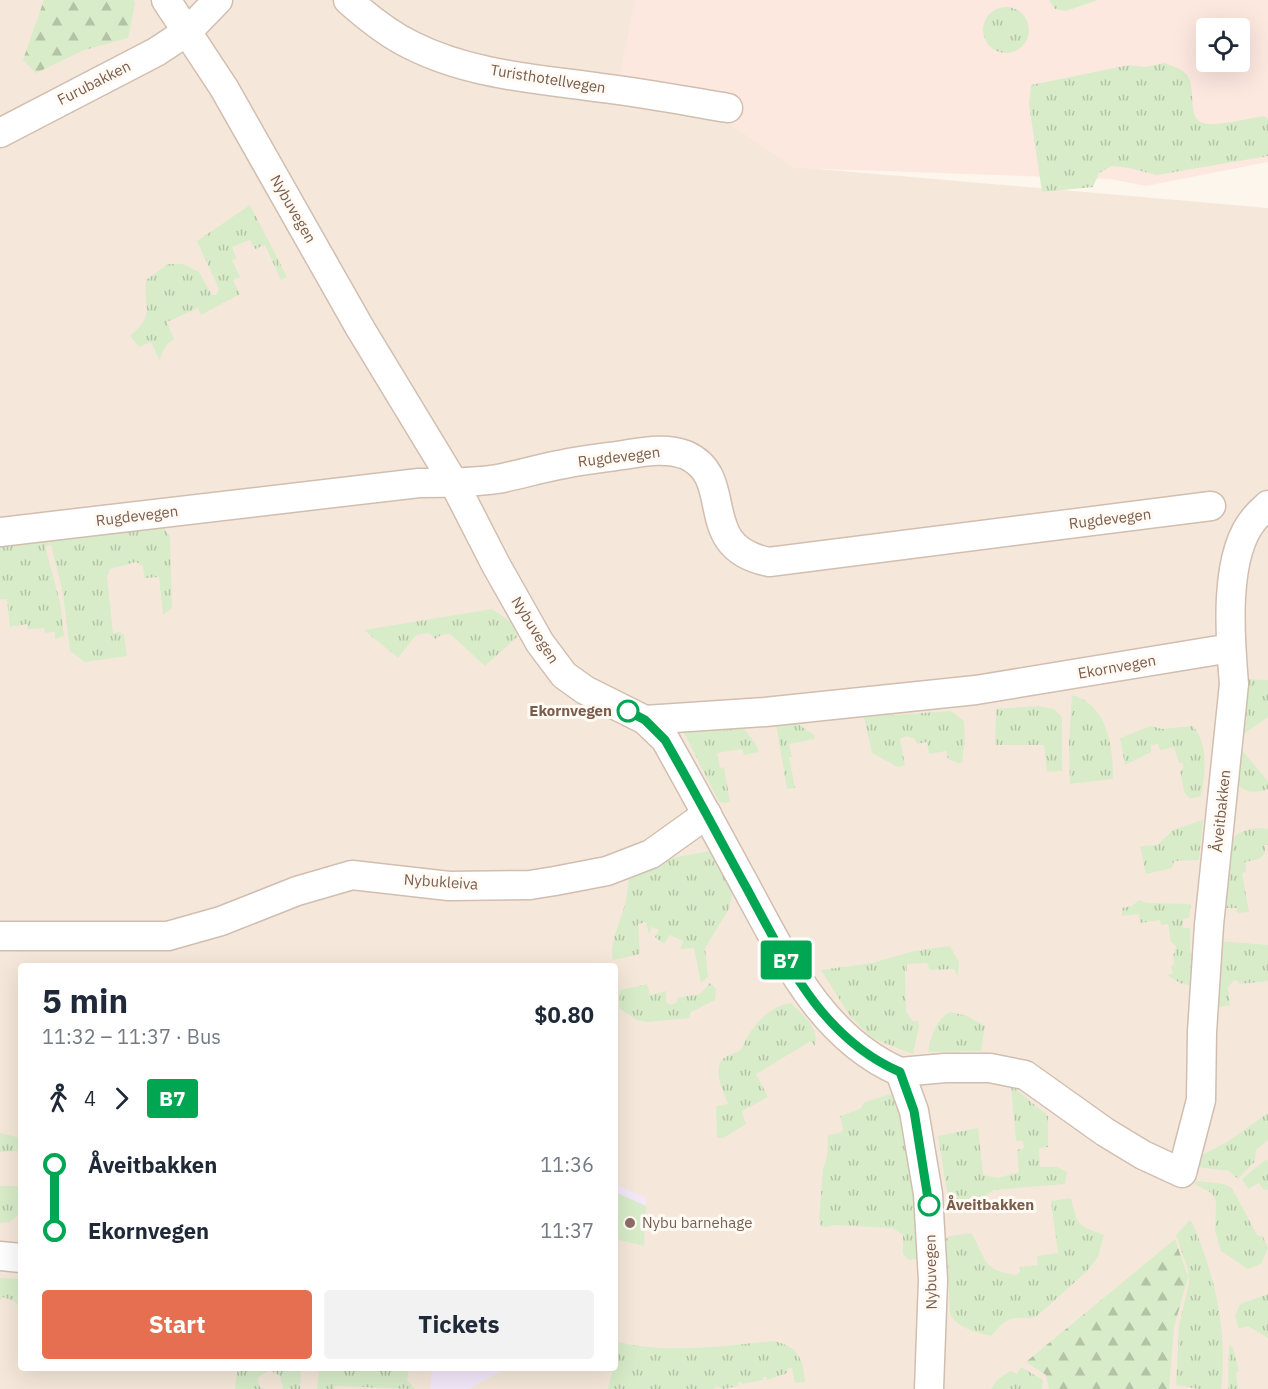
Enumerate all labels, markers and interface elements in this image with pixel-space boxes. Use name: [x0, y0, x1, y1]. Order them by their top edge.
map controls: [1196, 18, 1250, 72]
button: locate: [1196, 18, 1250, 72]
street label: Furubakken: [54, 56, 134, 109]
street label: Turisthotellvegen: [489, 60, 607, 97]
street label: Nybuvegen: [266, 171, 321, 246]
street label: Rugdevegen: [577, 442, 661, 471]
street label: Rugdevegen: [95, 501, 179, 530]
street label: Rugdevegen: [1068, 504, 1152, 533]
street label: Nybuvegen: [507, 593, 563, 667]
street label: Ekornvegen: [1076, 650, 1157, 683]
marker: Ekornvegen: [617, 700, 639, 722]
place label: Ekornvegen: [529, 701, 612, 720]
street label: Åveitbakken: [1207, 769, 1234, 853]
street label: Nybukleiva: [403, 869, 479, 894]
line badge: B7: [759, 940, 813, 980]
text: B7: [773, 946, 799, 974]
text: 5 min: [42, 979, 128, 1022]
text: $0.80: [534, 1000, 594, 1029]
text: 11:32 – 11:37 · Bus: [42, 1023, 221, 1050]
icon: walk: [42, 1082, 75, 1115]
icon: forward: [105, 1082, 138, 1115]
text: B7: [159, 1084, 186, 1112]
text: 4: [84, 1085, 96, 1112]
text: Åveitbakken: [88, 1150, 217, 1179]
text: 11:36: [540, 1151, 594, 1178]
marker: Åveitbakken: [918, 1194, 940, 1216]
place label: Åveitbakken: [946, 1195, 1034, 1214]
place label: Nybu barnehage: [642, 1213, 752, 1232]
text: Ekornvegen: [88, 1216, 209, 1245]
marker: Nybu barnehage: [623, 1216, 637, 1230]
text: 11:37: [540, 1217, 594, 1244]
street label: Nybuvegen: [920, 1234, 941, 1310]
button: Start: [42, 1290, 312, 1359]
button: Tickets: [324, 1290, 594, 1359]

